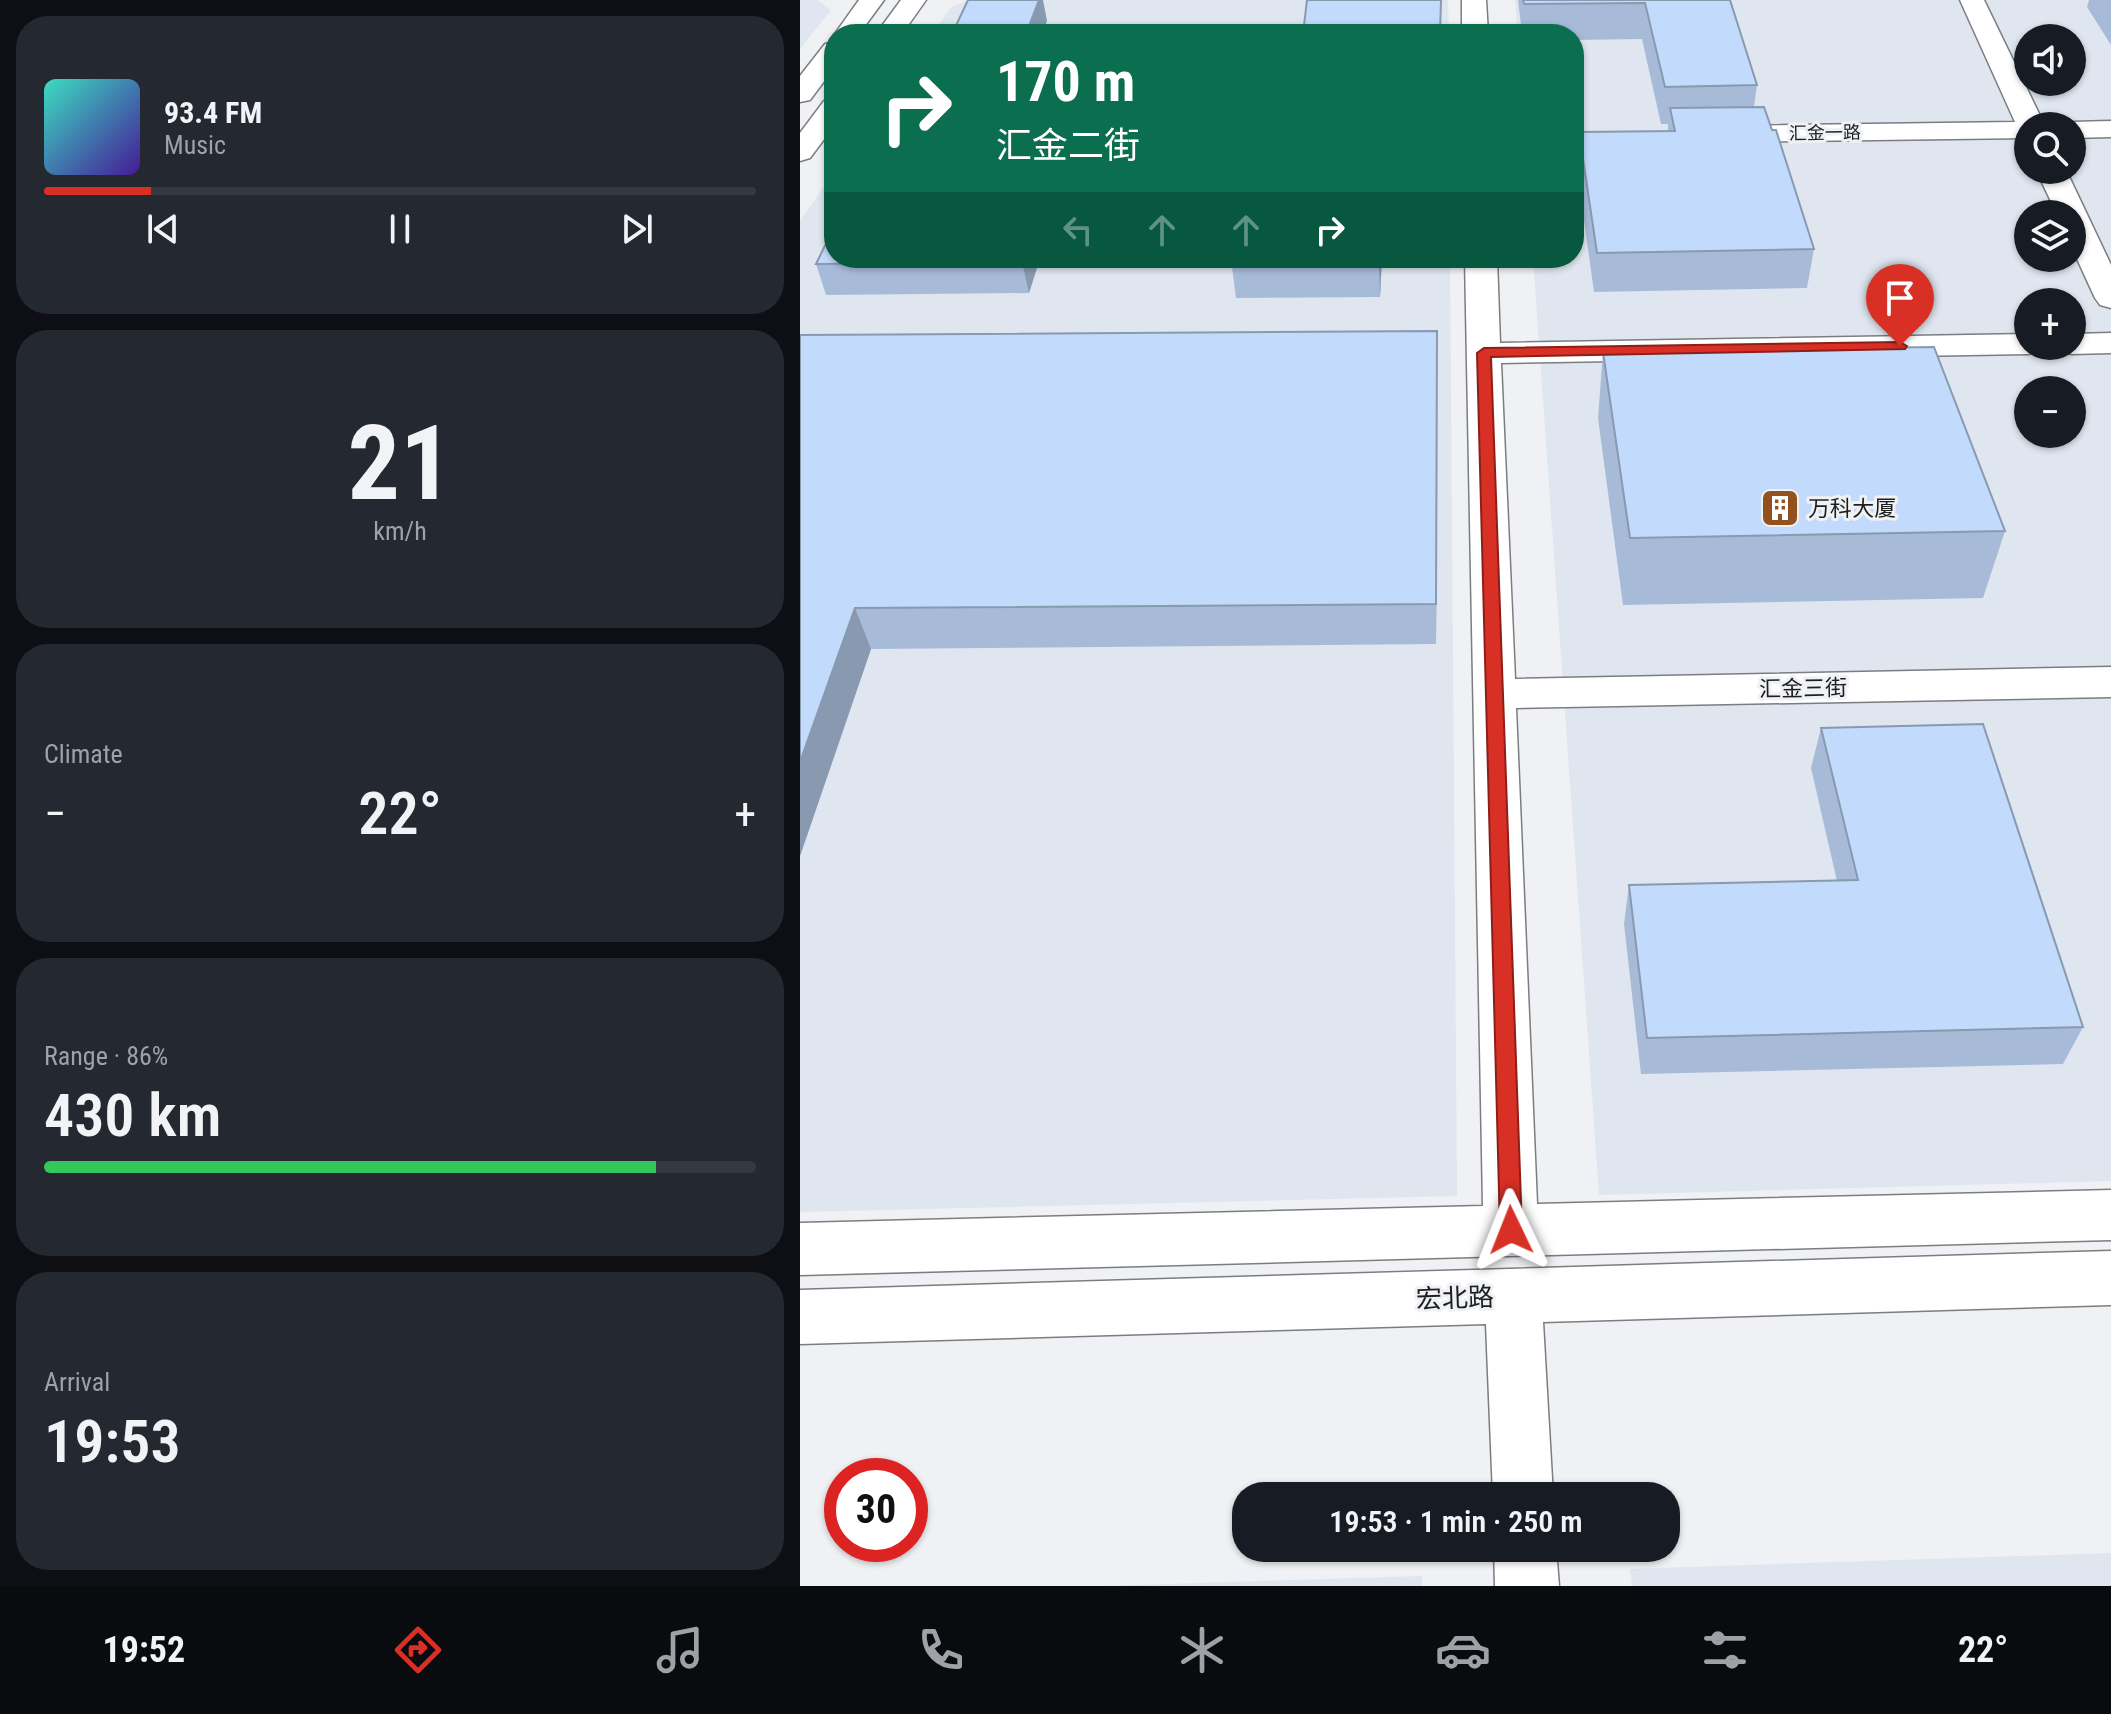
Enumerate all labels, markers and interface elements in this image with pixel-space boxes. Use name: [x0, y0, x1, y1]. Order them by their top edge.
map controls: [2014, 24, 2086, 448]
button: sound: [2014, 24, 2086, 96]
text: 170 m: [996, 49, 1135, 115]
icon: right: [864, 56, 968, 160]
text: 93.4 FM: [164, 95, 262, 130]
button: search: [2014, 112, 2086, 184]
street label: 汇金一路: [1789, 121, 1861, 144]
text: 汇金二街: [996, 125, 1140, 167]
text: Music: [164, 130, 226, 160]
button: layers: [2014, 200, 2086, 272]
icon: previous: [141, 207, 185, 251]
icon: pause: [378, 207, 422, 251]
icon: next: [615, 207, 659, 251]
icon: left: [1056, 208, 1100, 252]
icon: ahead: [1140, 208, 1184, 252]
icon: ahead: [1224, 208, 1268, 252]
icon: right: [1308, 208, 1352, 252]
pin: [1866, 264, 1934, 346]
icon: arrive: [1878, 276, 1922, 320]
button: +: [2014, 288, 2086, 360]
button: −: [2014, 376, 2086, 448]
text: 21: [347, 403, 453, 524]
building icon: 万科大厦: [1759, 487, 1801, 529]
place label: 万科大厦: [1808, 496, 1896, 521]
text: km/h: [373, 516, 427, 546]
street label: 汇金三街: [1759, 675, 1847, 702]
text: Climate: [44, 739, 123, 769]
text: 22°: [358, 778, 442, 849]
text: −: [44, 788, 66, 840]
text: +: [734, 788, 756, 840]
text: Range · 86%: [44, 1041, 168, 1071]
text: 430 km: [44, 1080, 221, 1151]
position arrow: [1469, 1188, 1553, 1272]
street label: 宏北路: [1415, 1282, 1495, 1314]
text: Arrival: [44, 1367, 110, 1397]
text: 19:53: [44, 1406, 181, 1477]
speed limit sign: 30: [824, 1458, 928, 1562]
text: 19:53 · 1 min · 250 m: [1329, 1504, 1583, 1539]
icon: directions: [390, 1622, 446, 1678]
icon: music: [652, 1622, 708, 1678]
icon: phone: [913, 1622, 969, 1678]
icon: climate: [1174, 1622, 1230, 1678]
icon: car: [1435, 1622, 1491, 1678]
icon: filters: [1697, 1622, 1753, 1678]
text: 19:52: [103, 1629, 185, 1671]
text: 22°: [1958, 1629, 2008, 1671]

